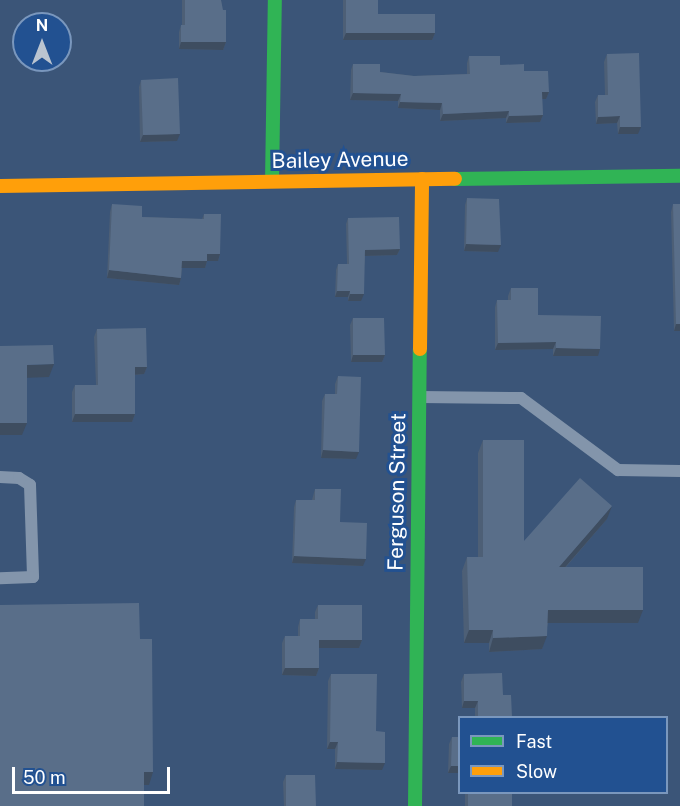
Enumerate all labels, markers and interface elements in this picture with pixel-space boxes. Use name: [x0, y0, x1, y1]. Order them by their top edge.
north arrow: [12, 12, 72, 72]
text: N: [36, 16, 48, 35]
street label: Bailey Avenue: [271, 146, 409, 174]
street label: Ferguson Street: [383, 413, 411, 571]
legend: [458, 716, 668, 794]
text: Fast: [516, 731, 552, 752]
scale bar: [15, 755, 172, 793]
text: Slow: [516, 761, 557, 782]
text: 50 m: [23, 767, 66, 788]

